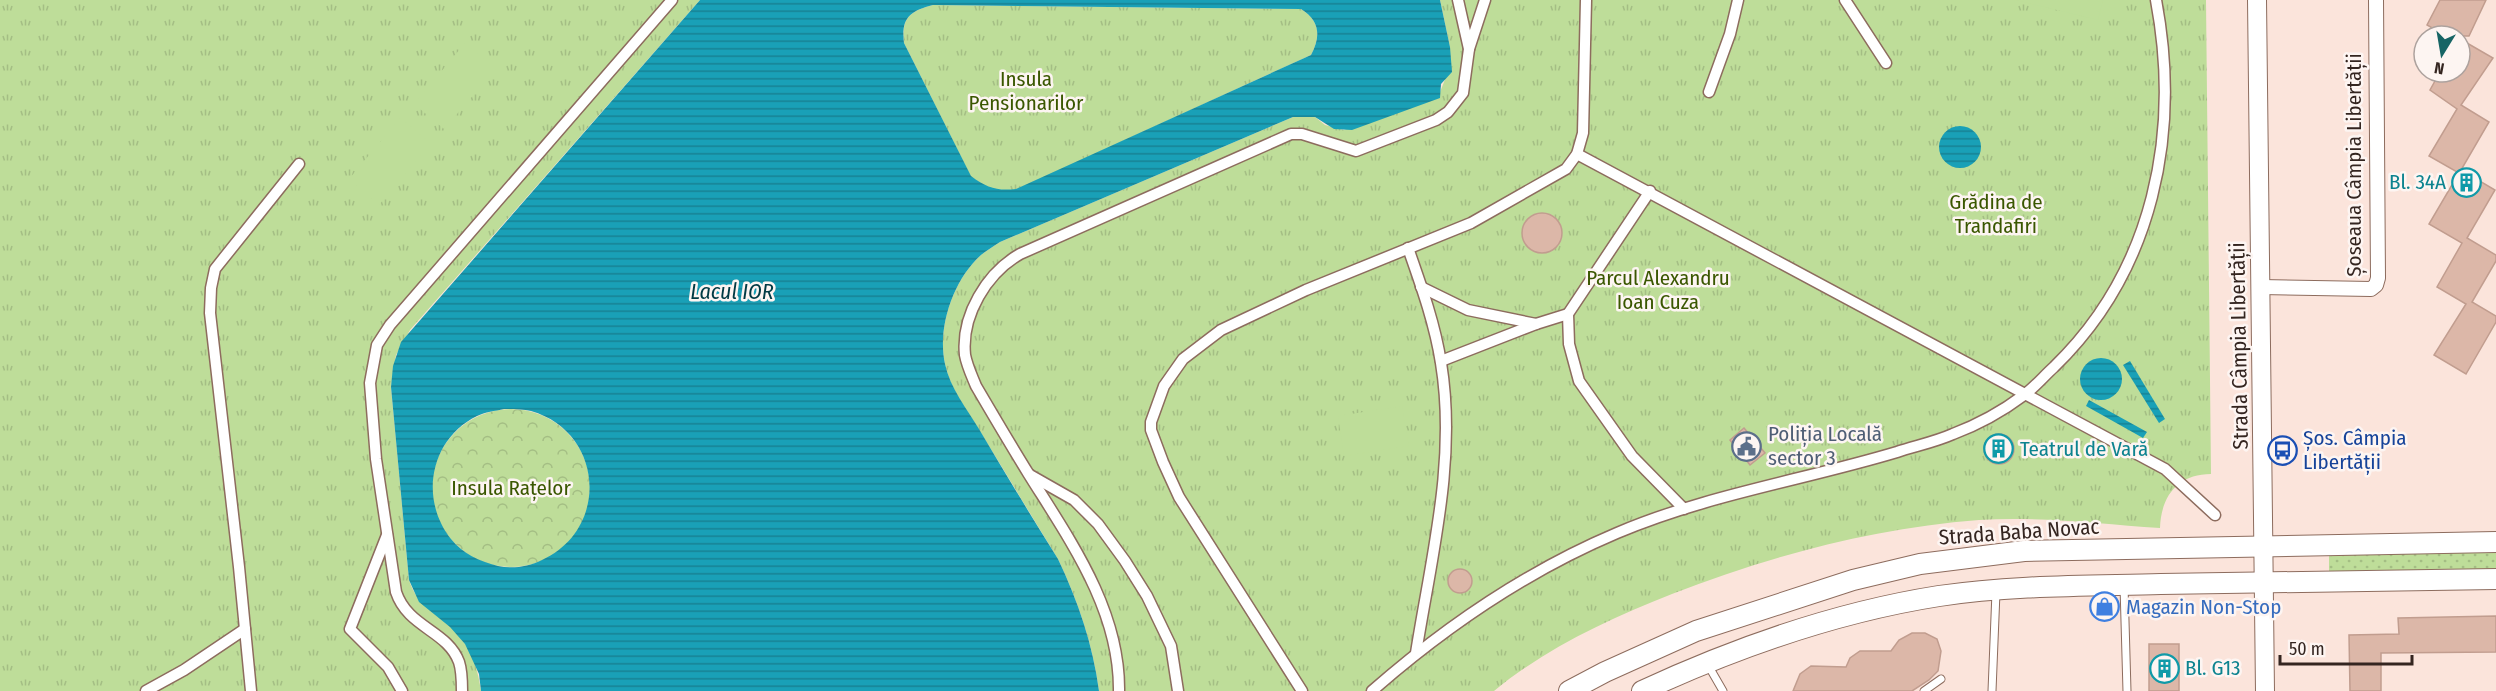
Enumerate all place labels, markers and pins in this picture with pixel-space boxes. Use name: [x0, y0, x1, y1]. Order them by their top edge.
building icon: Bl. 34A: [2451, 166, 2483, 198]
place label: Bl. 34A: [2389, 169, 2446, 195]
place label: Poliția Locală sector 3: [1768, 421, 1882, 471]
place label: Șos. Câmpia Libertății: [2303, 425, 2406, 475]
public building icon: Poliția Locală sector 3: [1731, 430, 1763, 462]
building icon: Teatrul de Vară: [1983, 433, 2015, 465]
bus stop icon: Șos. Câmpia Libertății: [2266, 434, 2298, 466]
place label: Teatrul de Vară: [2020, 436, 2148, 462]
shop icon: Magazin Non-Stop: [2089, 591, 2121, 623]
place label: Magazin Non-Stop: [2126, 594, 2281, 620]
building icon: Bl. G13: [2148, 652, 2180, 684]
place label: Bl. G13: [2185, 655, 2241, 681]

